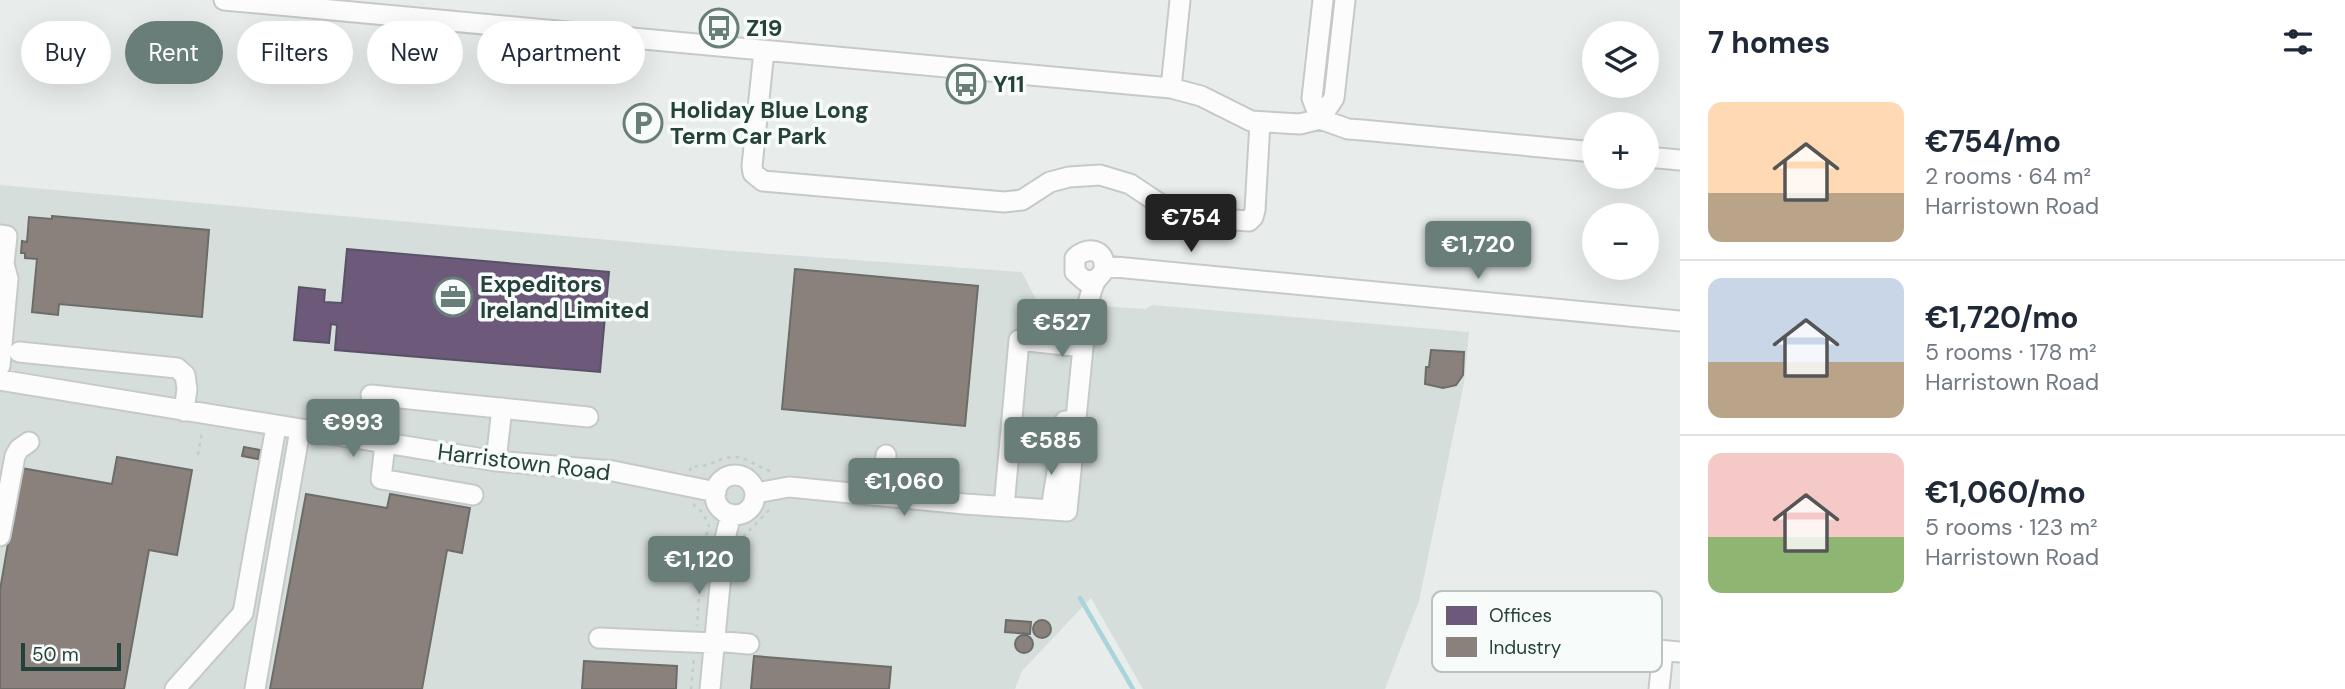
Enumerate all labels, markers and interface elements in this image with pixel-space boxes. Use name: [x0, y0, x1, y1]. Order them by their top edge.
bus stop icon: Z19: [698, 7, 740, 49]
place label: Z19: [746, 13, 782, 43]
chip: Buy: [21, 21, 111, 84]
chip: Rent: [125, 21, 223, 84]
chip: Filters: [237, 21, 353, 84]
chip: New: [367, 21, 463, 84]
chip: Apartment: [477, 21, 645, 84]
map controls: [1582, 21, 1659, 280]
button: layers: [1582, 21, 1659, 98]
text: 7 homes: [1708, 23, 1830, 62]
icon: filters: [2279, 23, 2317, 61]
bus stop icon: Y11: [945, 63, 987, 105]
place label: Y11: [993, 69, 1024, 99]
place label: Holiday Blue Long Term Car Park: [670, 95, 869, 151]
parking icon: Holiday Blue Long Term Car Park: [622, 102, 664, 144]
button: +: [1582, 112, 1659, 189]
text: €754/mo: [1925, 122, 2061, 161]
icon: home: [1764, 130, 1848, 214]
text: 2 rooms · 64 m²: [1925, 161, 2091, 191]
text: Harristown Road: [1925, 191, 2099, 221]
pin: €754: [1150, 194, 1232, 254]
text: €754: [1161, 202, 1221, 232]
button: −: [1582, 203, 1659, 280]
pin: €1,720: [1421, 222, 1535, 281]
text: €1,720: [1441, 229, 1515, 259]
place label: Expeditors Ireland Limited: [480, 269, 649, 325]
office icon: Expeditors Ireland Limited: [432, 276, 474, 318]
text: €1,720/mo: [1925, 298, 2079, 337]
pin: €527: [1021, 300, 1103, 359]
icon: home: [1764, 306, 1848, 390]
text: €527: [1033, 307, 1091, 337]
text: 5 rooms · 178 m²: [1925, 337, 2097, 367]
text: Harristown Road: [1925, 367, 2099, 397]
pin: €993: [312, 400, 394, 459]
text: €993: [322, 407, 384, 437]
pin: €585: [1010, 418, 1092, 477]
text: €585: [1020, 425, 1082, 455]
street label: Harristown Road: [436, 437, 612, 487]
pin: €1,060: [847, 458, 961, 518]
text: €1,060: [864, 466, 944, 496]
text: €1,060/mo: [1925, 473, 2086, 512]
icon: home: [1764, 481, 1848, 565]
text: 5 rooms · 123 m²: [1925, 512, 2098, 542]
pin: €1,120: [642, 536, 756, 596]
text: Harristown Road: [1925, 542, 2099, 572]
text: €1,120: [664, 544, 734, 574]
legend: [1432, 591, 1662, 672]
text: Offices: [1489, 603, 1552, 628]
text: Industry: [1489, 635, 1562, 660]
scale bar: [21, 640, 121, 672]
text: 50 m: [32, 642, 79, 667]

